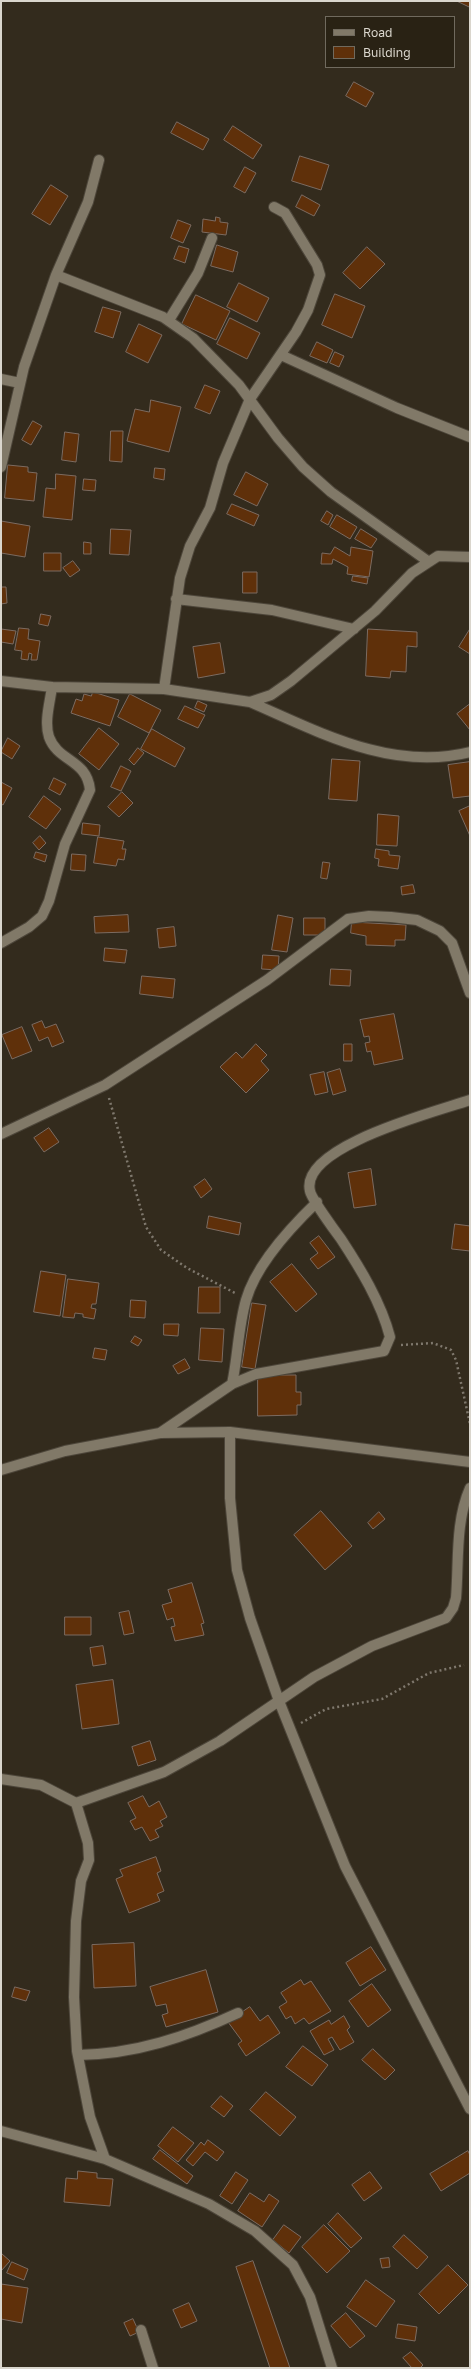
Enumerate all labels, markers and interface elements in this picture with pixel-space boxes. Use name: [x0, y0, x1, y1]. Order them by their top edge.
legend: [325, 16, 455, 68]
text: Road: [363, 25, 392, 40]
text: Building: [363, 45, 411, 60]

